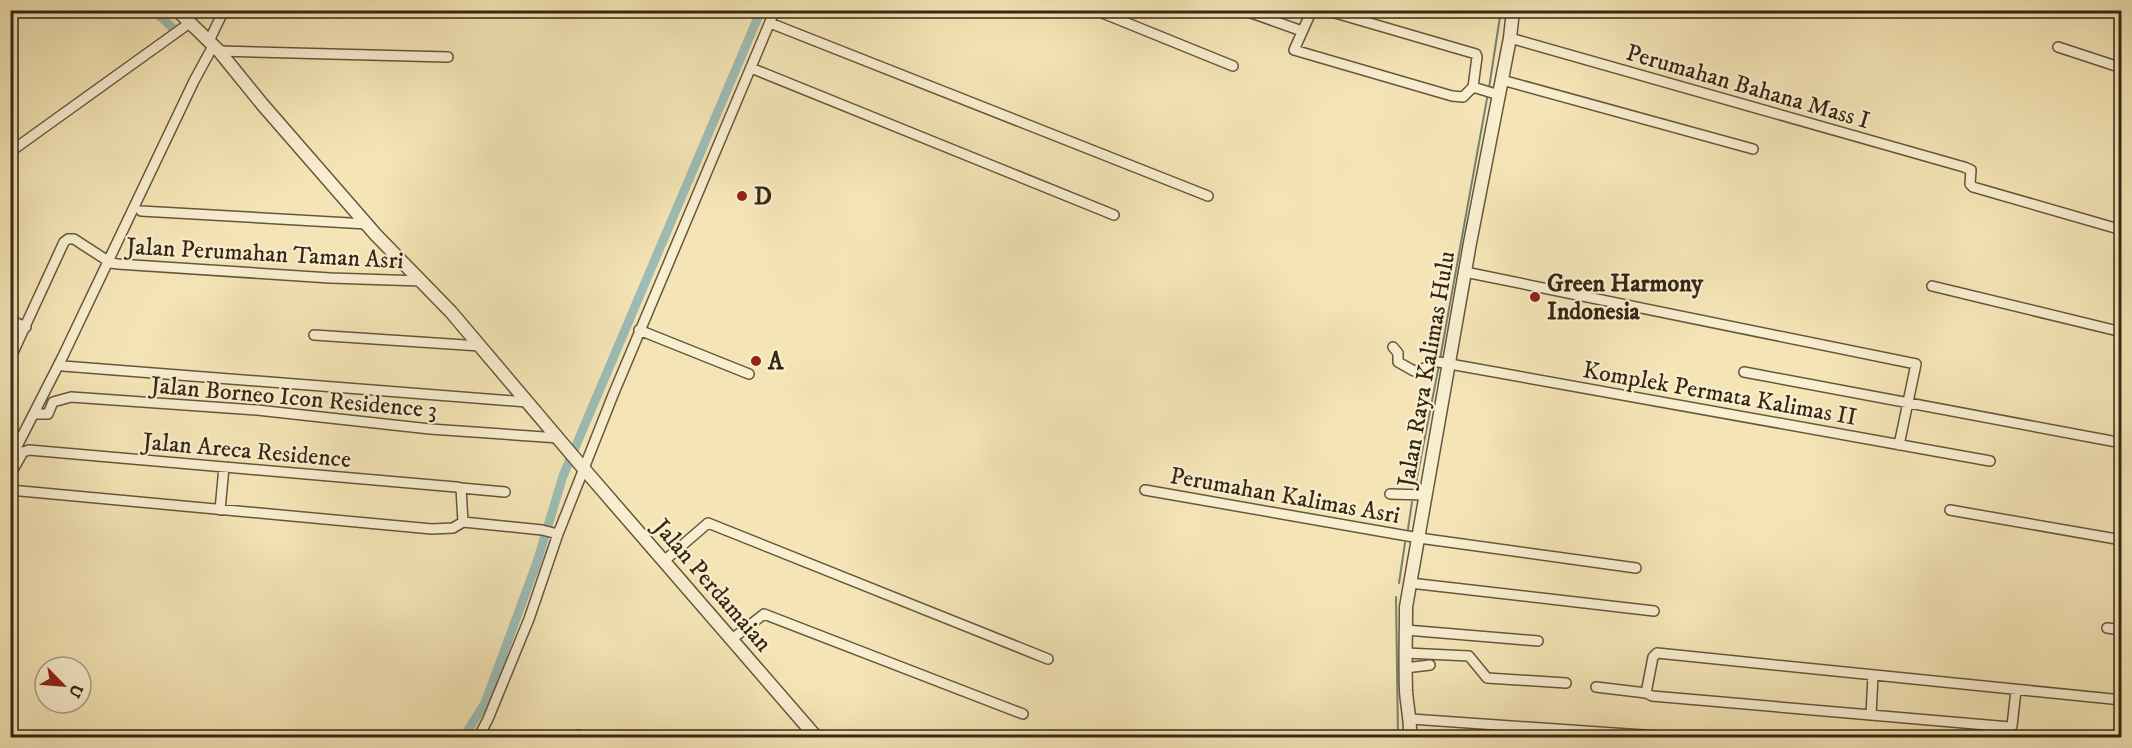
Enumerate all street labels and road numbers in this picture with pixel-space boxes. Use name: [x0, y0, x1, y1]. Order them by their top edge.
street label: Perumahan Bahana Mass I: [1622, 38, 1873, 136]
street label: Jalan Perumahan Taman Asri: [124, 232, 404, 276]
street label: Jalan Raya Kalimas Hulu: [1391, 249, 1463, 491]
street label: Komplek Permata Kalimas II: [1580, 355, 1859, 433]
street label: Jalan Borneo Icon Residence 3: [148, 370, 438, 425]
street label: Jalan Areca Residence: [140, 427, 352, 475]
street label: Perumahan Kalimas Asri: [1167, 461, 1402, 531]
street label: Jalan Perdamaian: [645, 512, 778, 659]

